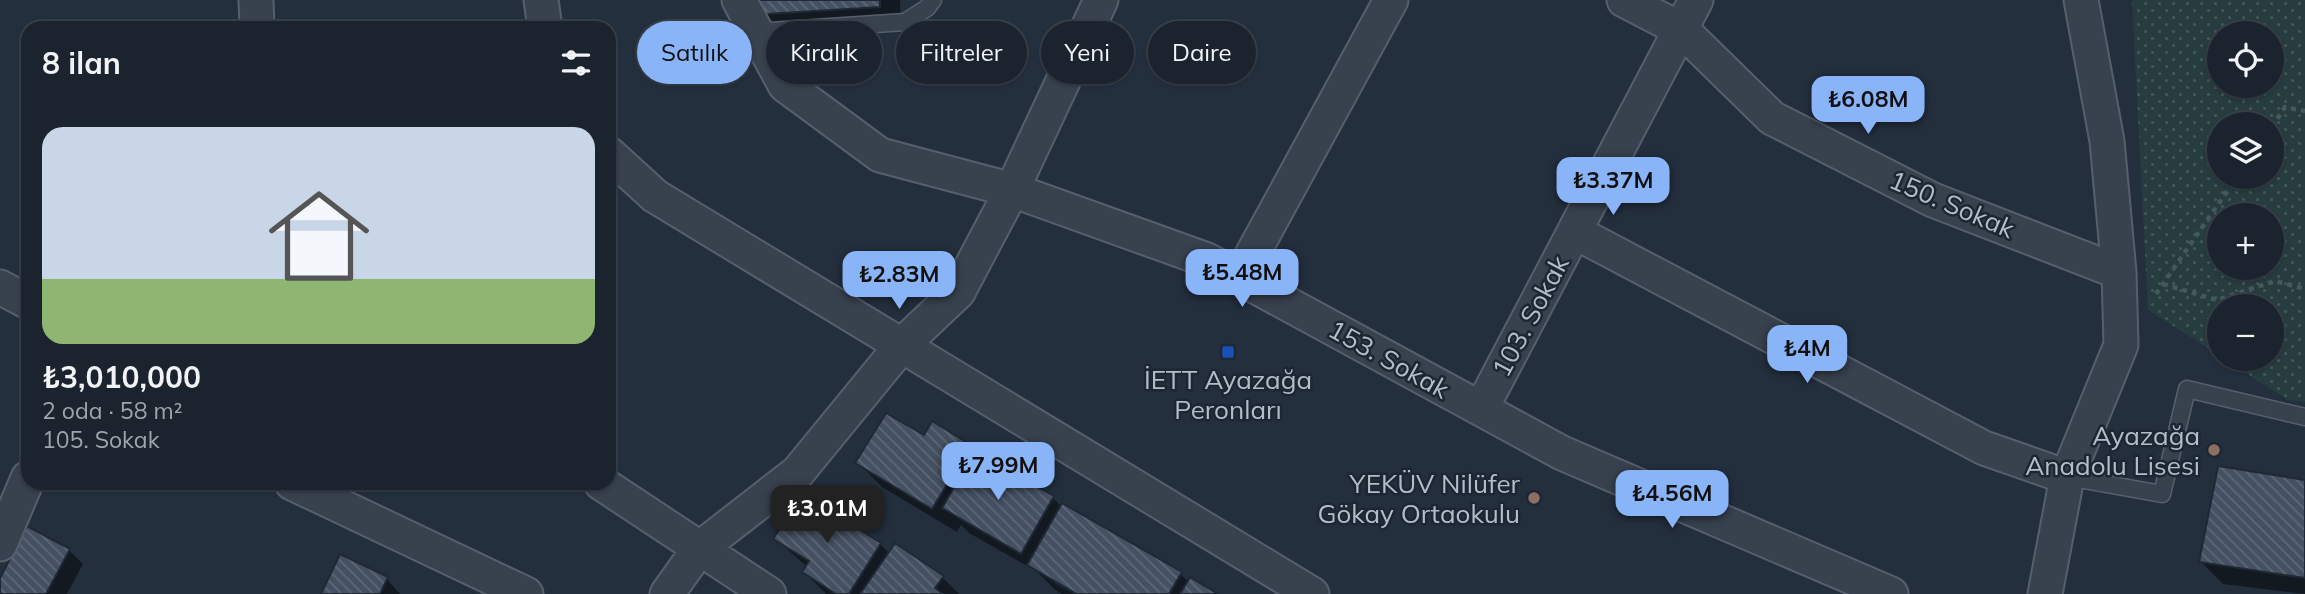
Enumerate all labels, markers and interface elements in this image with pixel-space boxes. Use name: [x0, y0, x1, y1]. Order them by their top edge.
chip: Satılık: [637, 21, 752, 84]
chip: Kiralık: [766, 21, 882, 84]
chip: Filtreler: [896, 21, 1027, 84]
chip: Yeni: [1041, 21, 1134, 84]
chip: Daire: [1148, 21, 1256, 84]
map controls: [2207, 21, 2284, 371]
button: locate: [2207, 21, 2284, 98]
text: 8 ilan: [42, 44, 121, 82]
icon: filters: [557, 44, 595, 82]
pin: ₺6.08M: [1811, 76, 1925, 136]
text: ₺6.08M: [1828, 84, 1908, 113]
button: layers: [2207, 112, 2284, 189]
pin: ₺3.37M: [1556, 158, 1670, 217]
street label: 150. Sokak: [1884, 163, 2020, 245]
text: ₺3.37M: [1573, 165, 1653, 194]
icon: home: [256, 173, 382, 299]
button: +: [2207, 203, 2284, 280]
street label: 103. Sokak: [1484, 249, 1576, 382]
pin: ₺5.48M: [1185, 250, 1299, 309]
pin: ₺2.83M: [842, 252, 956, 311]
text: ₺5.48M: [1202, 257, 1282, 286]
text: ₺2.83M: [859, 259, 939, 288]
button: −: [2207, 294, 2284, 371]
street label: 153. Sokak: [1323, 312, 1456, 406]
pin: ₺4M: [1773, 326, 1841, 385]
text: ₺4M: [1783, 333, 1831, 362]
marker: İETT Ayazağa Peronları: [1220, 344, 1236, 360]
text: ₺3,010,000: [42, 358, 201, 396]
place label: İETT Ayazağa Peronları: [1144, 363, 1312, 426]
text: 2 oda · 58 m²: [42, 396, 182, 425]
place label: Ayazağa Anadolu Lisesi: [2025, 419, 2200, 482]
text: 105. Sokak: [42, 425, 159, 454]
pin: ₺7.99M: [941, 442, 1055, 502]
marker: Ayazağa Anadolu Lisesi: [2206, 442, 2222, 458]
text: ₺7.99M: [958, 450, 1038, 479]
place label: YEKÜV Nilüfer Gökay Ortaokulu: [1318, 467, 1521, 530]
pin: ₺4.56M: [1615, 470, 1729, 530]
text: ₺4.56M: [1632, 478, 1712, 507]
pin: ₺3.01M: [770, 486, 884, 545]
marker: YEKÜV Nilüfer Gökay Ortaokulu: [1526, 490, 1542, 506]
text: ₺3.01M: [787, 493, 867, 522]

